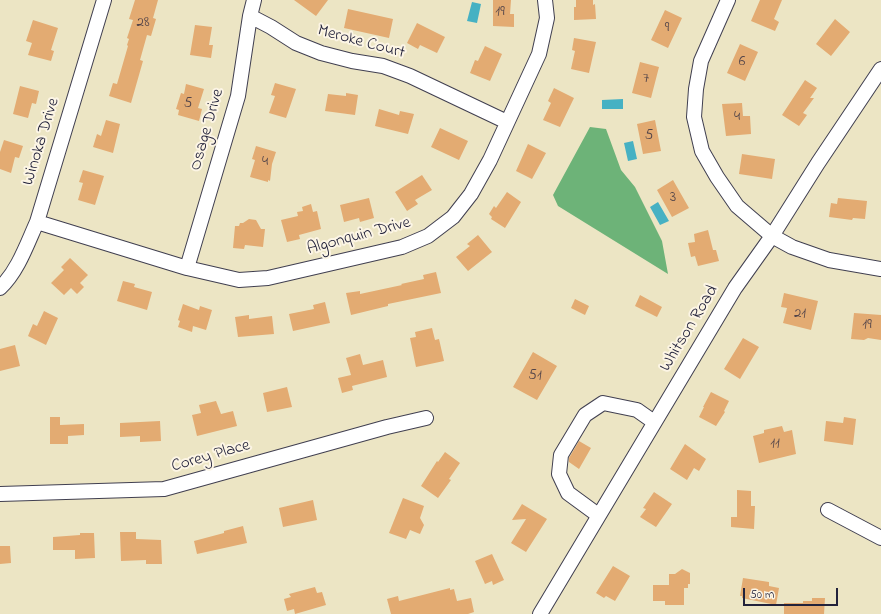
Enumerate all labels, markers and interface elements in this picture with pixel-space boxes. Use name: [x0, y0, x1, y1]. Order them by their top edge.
house number: 19: [495, 4, 505, 22]
house number: 28: [136, 15, 150, 33]
house number: 9: [665, 20, 669, 38]
street label: Meroke Court: [315, 22, 407, 64]
house number: 6: [739, 54, 745, 72]
house number: 7: [643, 71, 649, 89]
street label: Osage Drive: [187, 87, 229, 173]
street label: Winoka Drive: [19, 96, 65, 188]
house number: 5: [184, 96, 192, 114]
house number: 4: [734, 109, 740, 127]
house number: 5: [645, 128, 653, 146]
house number: 4: [262, 154, 268, 172]
house number: 3: [670, 190, 676, 208]
street label: Algonquin Drive: [305, 213, 413, 261]
street label: Whitson Road: [656, 282, 724, 376]
house number: 21: [794, 306, 806, 324]
house number: 19: [862, 317, 872, 335]
house number: 51: [528, 368, 542, 386]
street label: Corey Place: [169, 436, 253, 478]
house number: 11: [770, 436, 780, 454]
scale bar: [745, 580, 840, 606]
text: 50 m: [750, 586, 774, 604]

